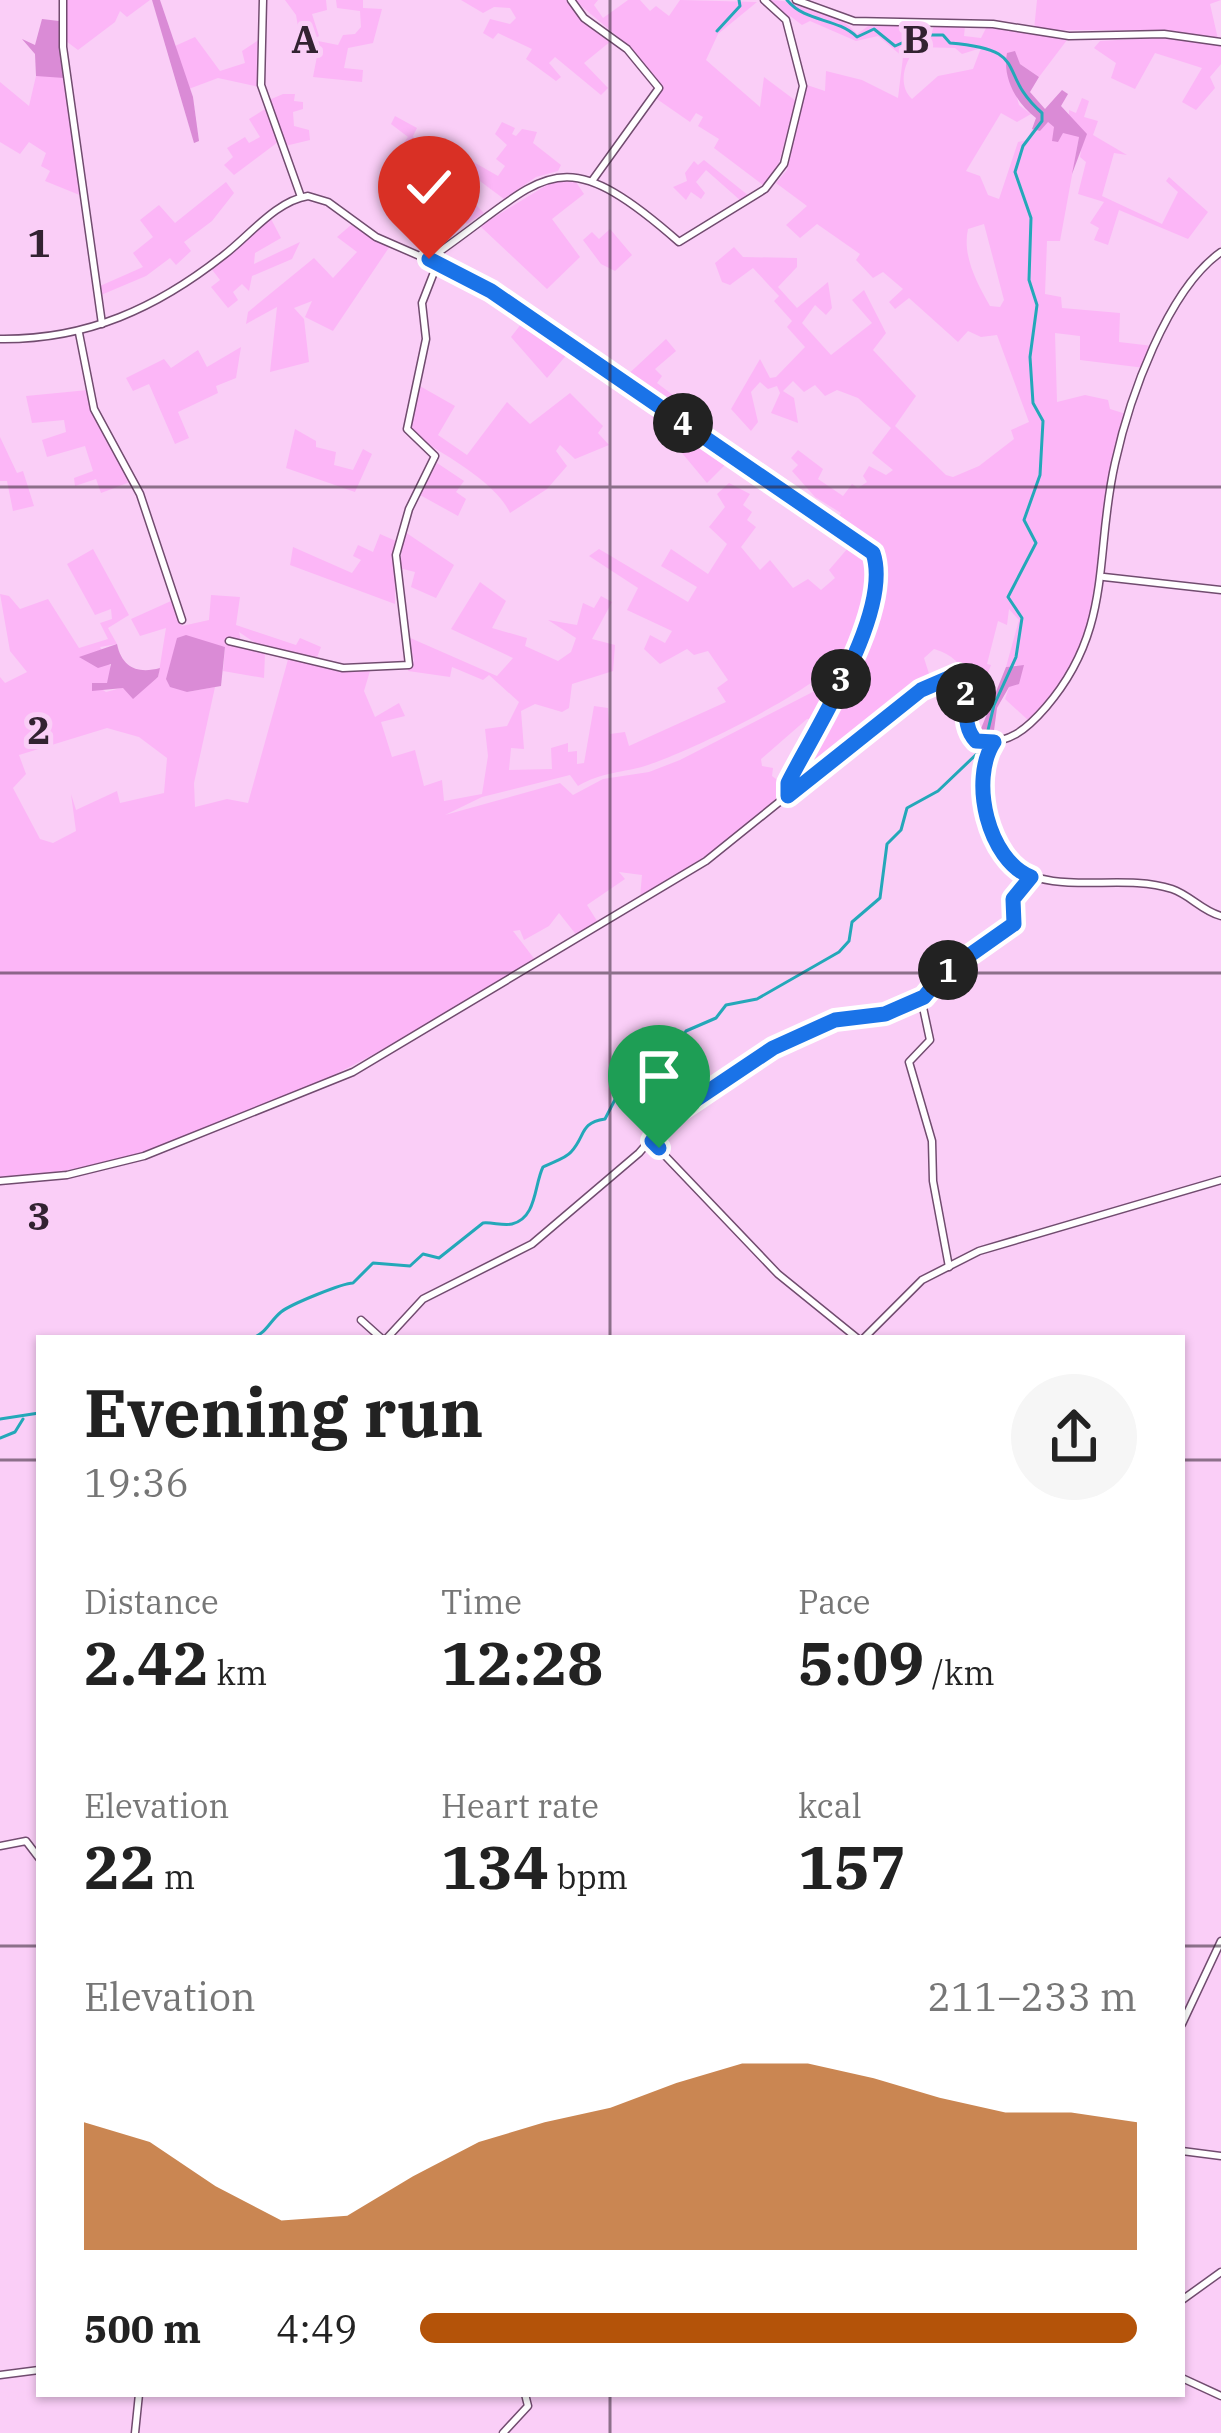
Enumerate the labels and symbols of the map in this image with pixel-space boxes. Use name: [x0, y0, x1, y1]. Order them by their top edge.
text: A: [291, 13, 319, 64]
text: B: [902, 13, 930, 64]
pin: [378, 136, 480, 259]
text: 1: [27, 217, 51, 268]
pin: 4: [653, 393, 713, 453]
pin: 3: [811, 649, 871, 709]
pin: 2: [936, 663, 996, 723]
text: 2: [27, 704, 51, 755]
pin: 1: [918, 940, 978, 1000]
pin: [608, 1025, 710, 1148]
text: 3: [27, 1190, 51, 1241]

